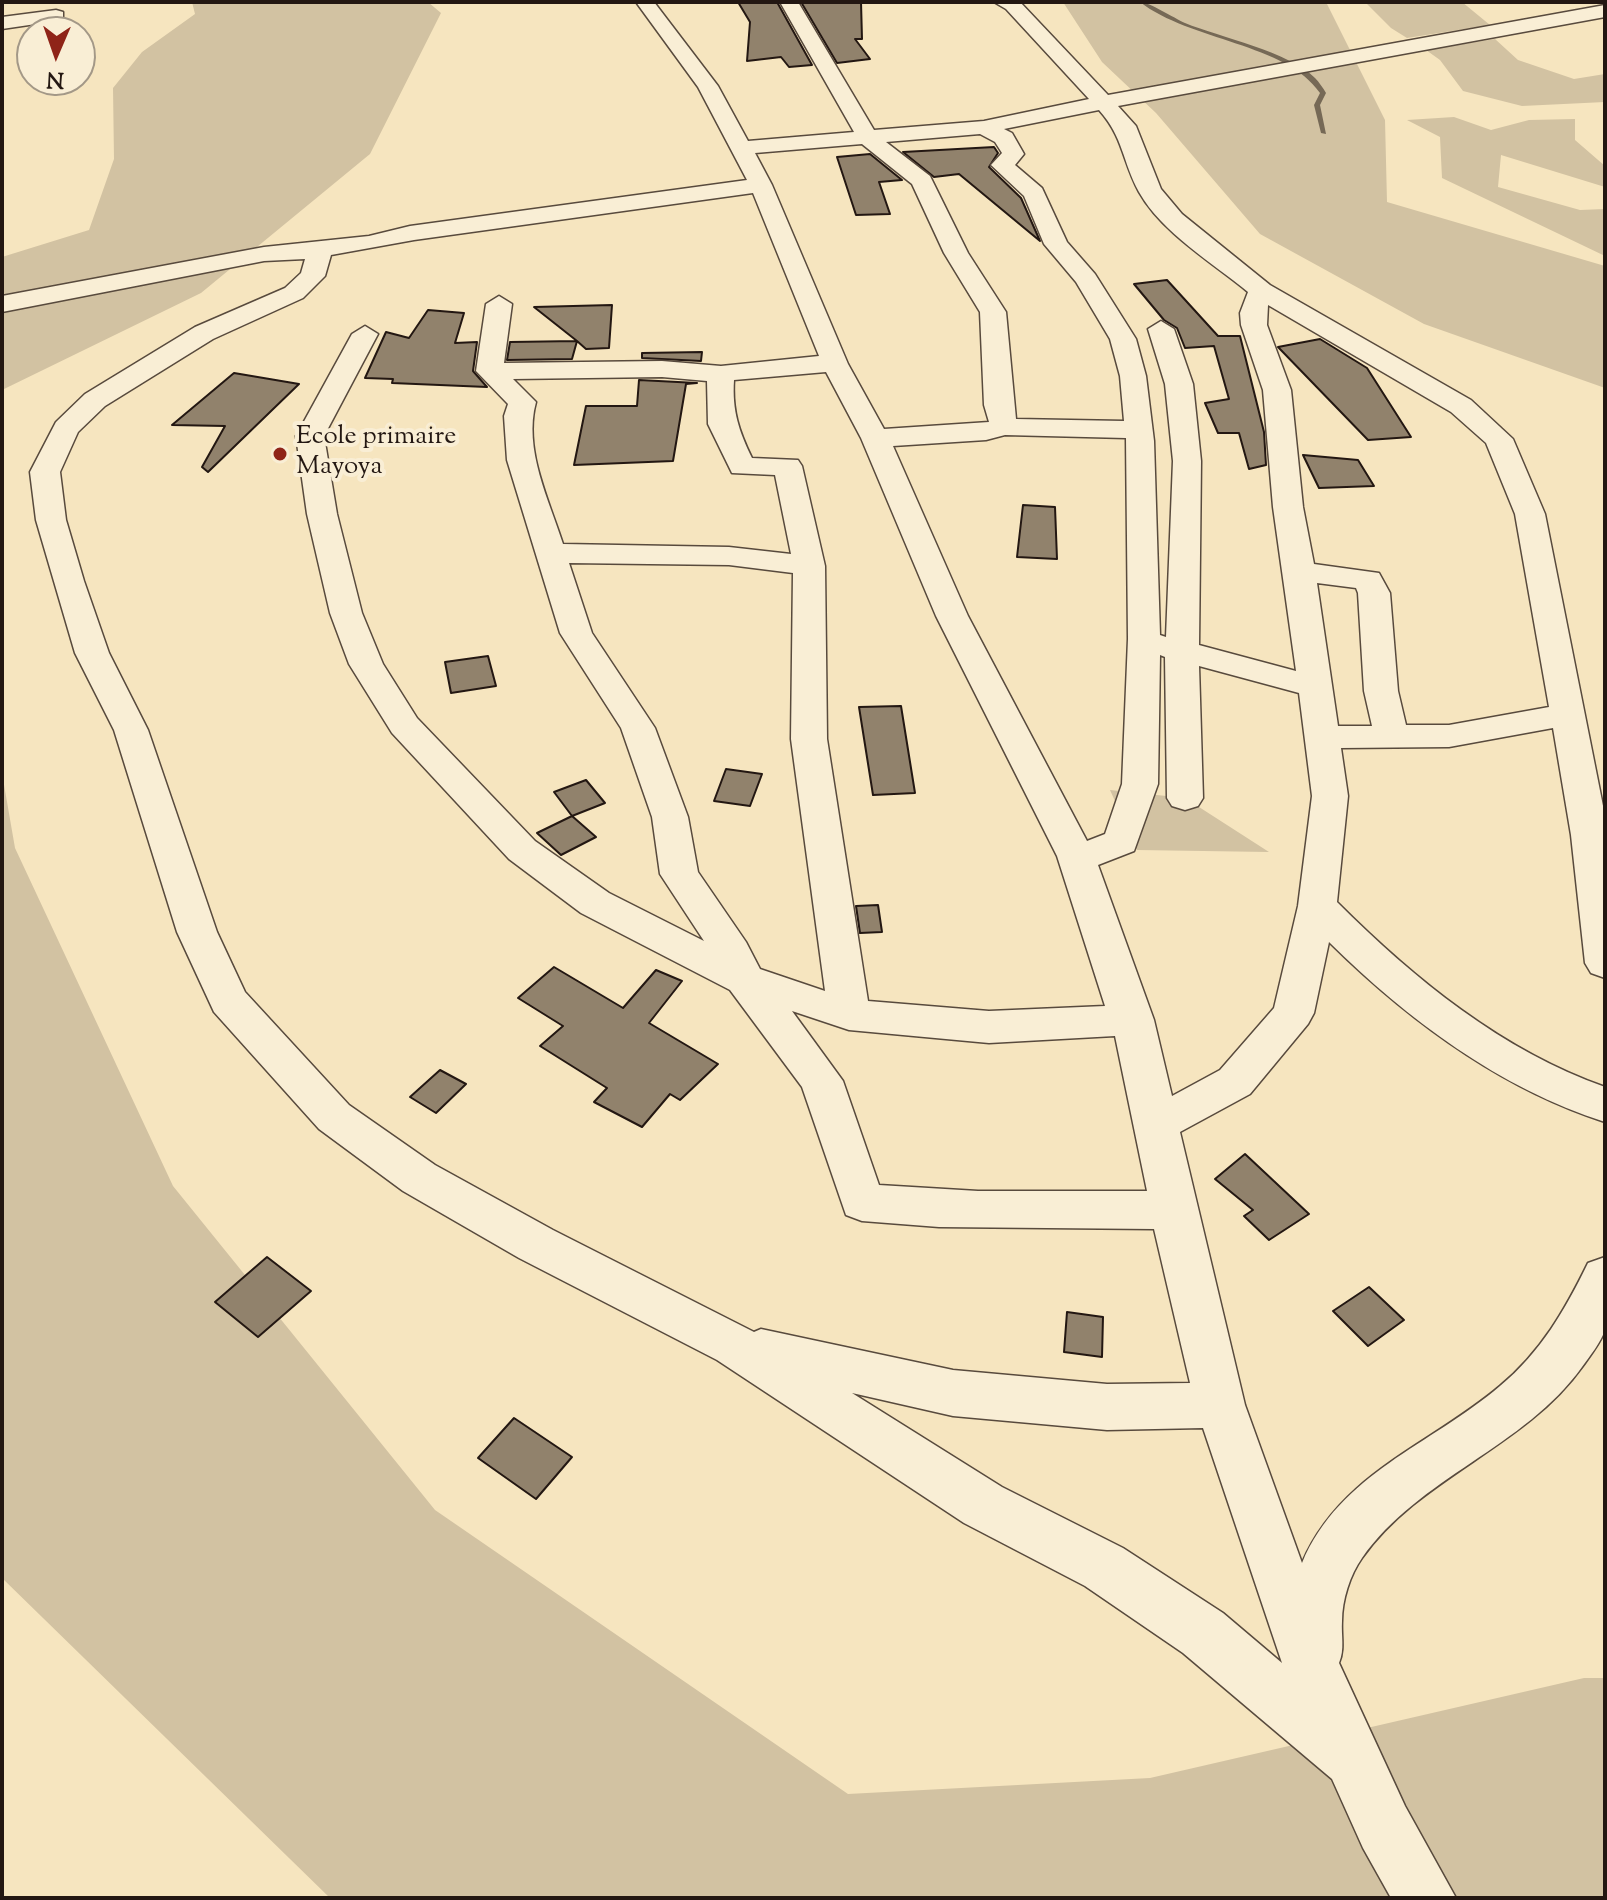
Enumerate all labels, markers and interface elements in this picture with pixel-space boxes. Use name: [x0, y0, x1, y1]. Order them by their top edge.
north arrow: [16, 16, 96, 96]
text: N: [46, 62, 65, 94]
place label: Ecole primaire Mayoya: [296, 423, 456, 484]
marker: Ecole primaire Mayoya: [271, 445, 289, 463]

